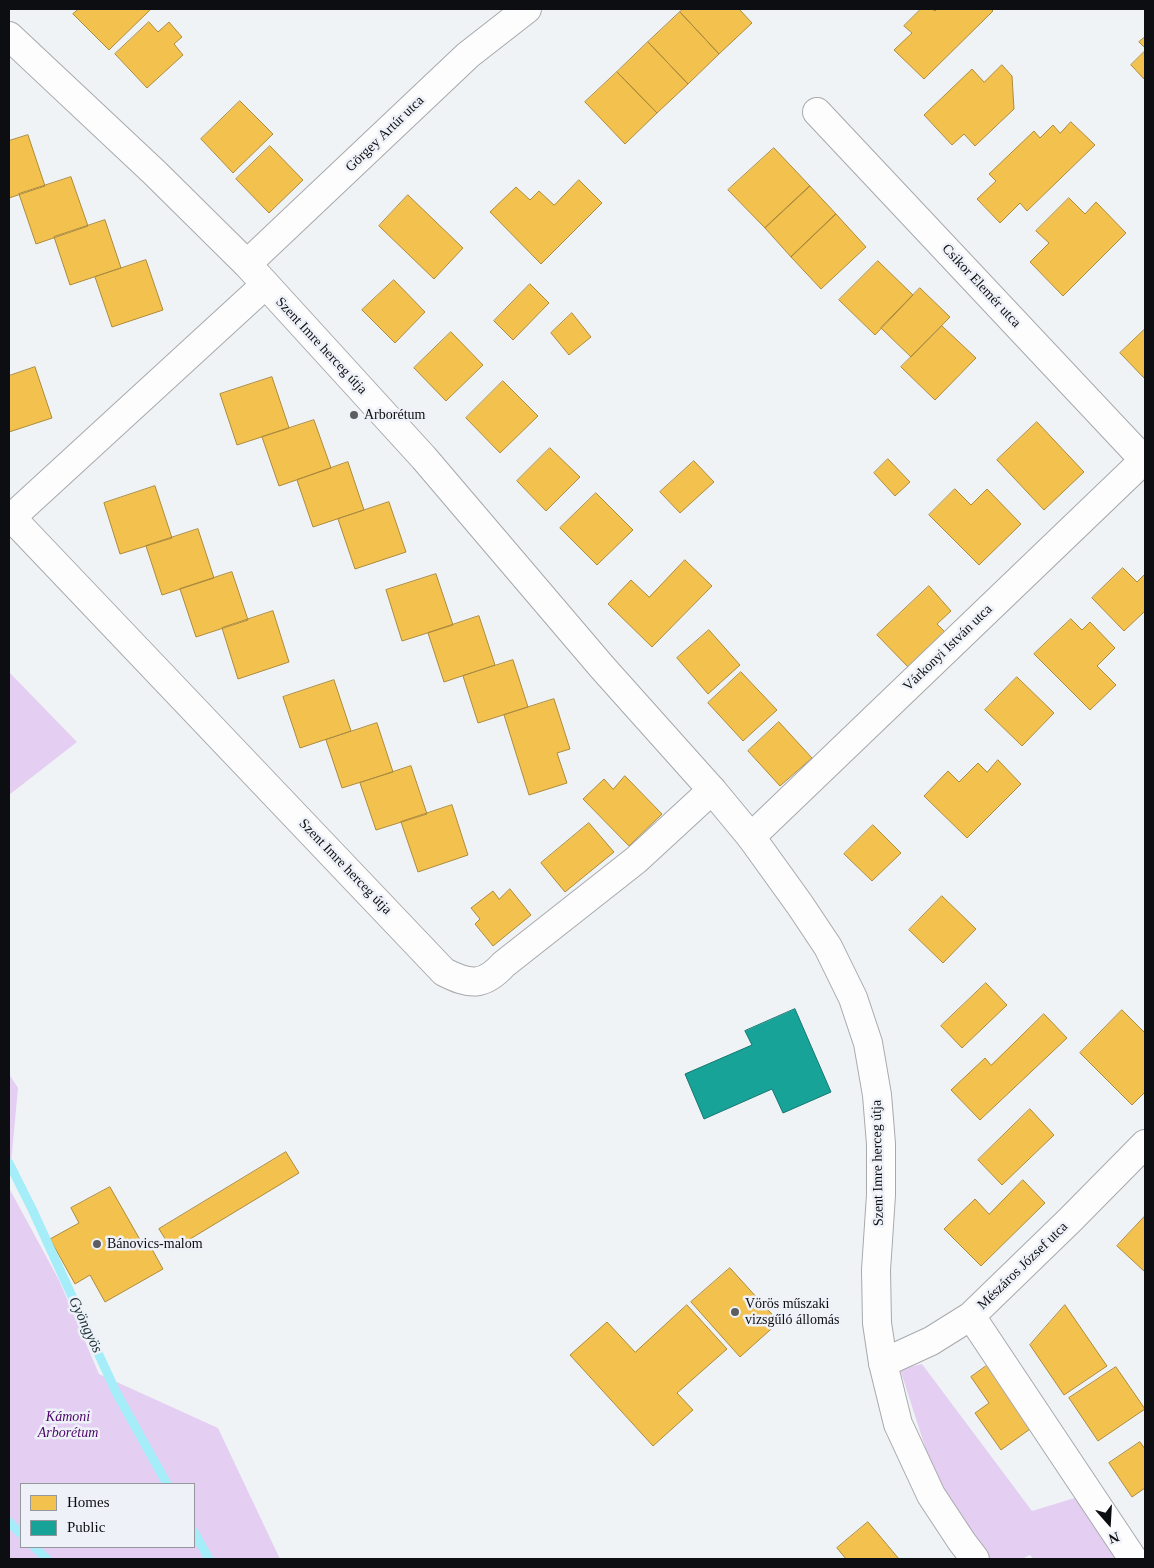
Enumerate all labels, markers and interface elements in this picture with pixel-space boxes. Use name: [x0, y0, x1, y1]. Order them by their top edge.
street label: Görgey Artúr utca: [342, 92, 428, 176]
street label: Csikor Elemér utca: [938, 241, 1024, 331]
street label: Szent Imre herceg útja: [272, 294, 370, 398]
place label: Arborétum: [364, 407, 425, 423]
marker: Arborétum: [348, 409, 360, 421]
street label: Várkonyi István utca: [900, 601, 996, 695]
street label: Szent Imre herceg útja: [295, 816, 395, 918]
street label: Szent Imre herceg útja: [868, 1100, 888, 1226]
street label: Mészáros József utca: [974, 1219, 1072, 1313]
place label: Bánovics-malom: [107, 1236, 203, 1252]
marker: Bánovics-malom: [91, 1238, 103, 1250]
water label: Gyöngyös: [64, 1294, 106, 1356]
place label: Vörös műszaki vizsgűló állomás: [745, 1296, 839, 1328]
marker: Vörös műszaki vizsgűló állomás: [729, 1306, 741, 1318]
park label: Kámoni Arborétum: [38, 1409, 98, 1441]
legend: [20, 1483, 195, 1548]
text: Homes: [67, 1494, 110, 1510]
north arrow: [1084, 1498, 1134, 1548]
text: Public: [67, 1519, 105, 1535]
text: N: [1107, 1529, 1121, 1546]

